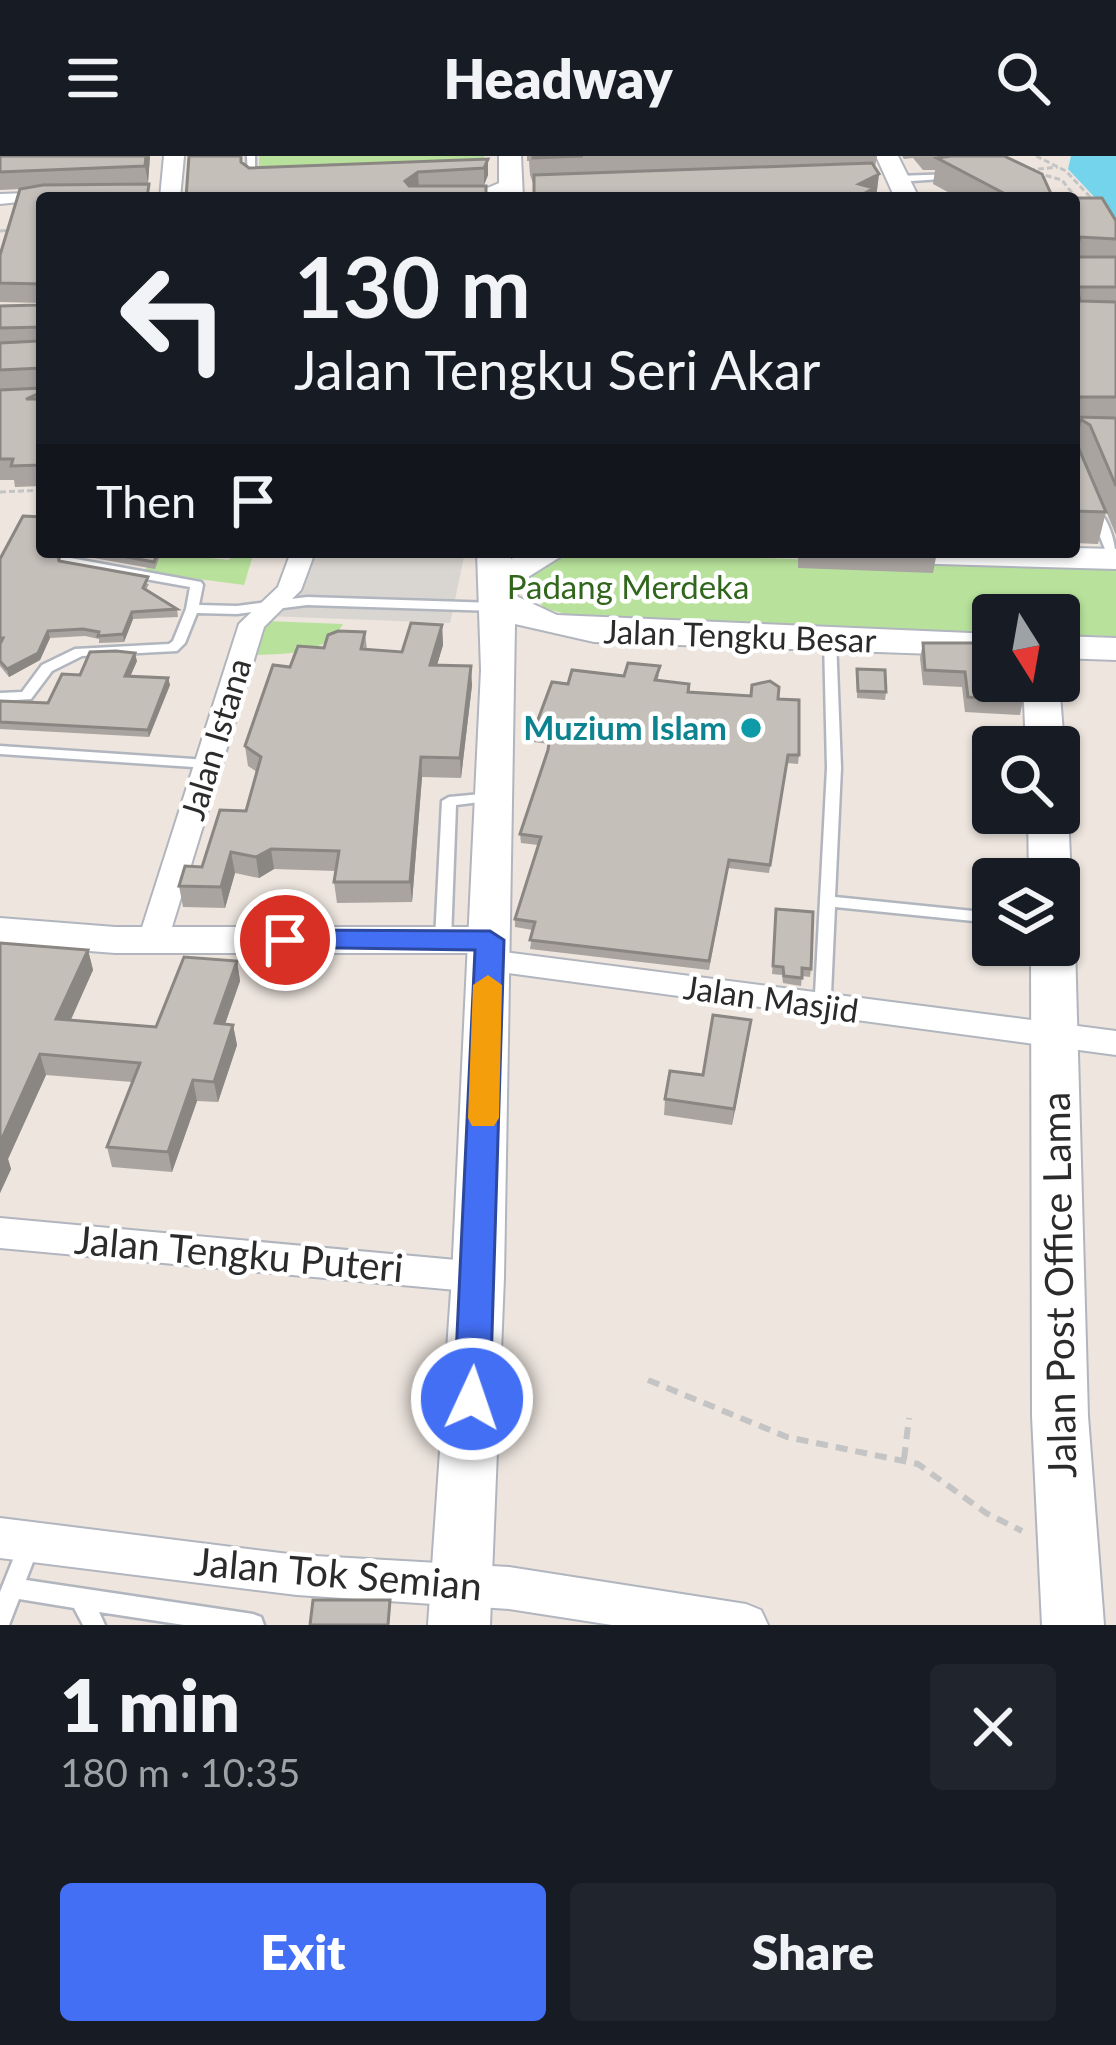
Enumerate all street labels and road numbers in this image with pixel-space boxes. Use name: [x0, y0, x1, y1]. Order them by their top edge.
street label: Jalan Tengku Besar: [603, 610, 877, 660]
street label: Jalan Istana: [172, 653, 259, 824]
street label: Jalan Masjid: [681, 966, 861, 1030]
street label: Jalan Post Office Lama: [1032, 1092, 1084, 1478]
street label: Jalan Tengku Puteri: [73, 1216, 405, 1290]
street label: Jalan Tok Semian: [192, 1538, 484, 1608]

